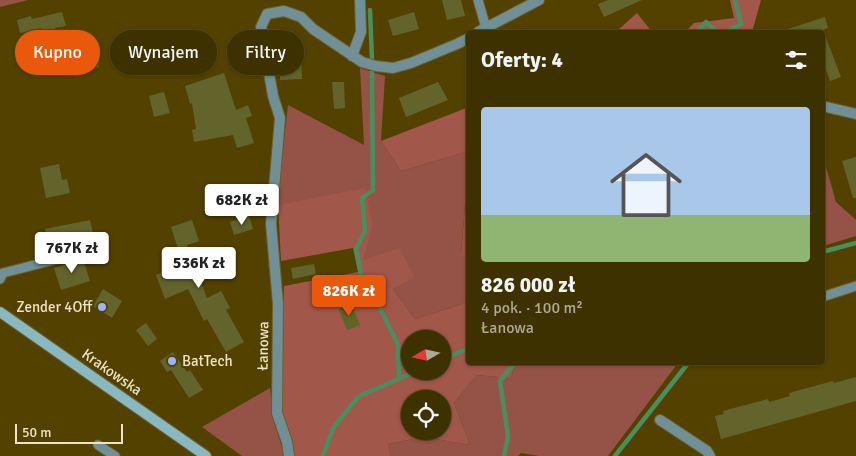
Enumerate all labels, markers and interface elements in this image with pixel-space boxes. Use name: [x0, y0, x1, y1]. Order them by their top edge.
chip: Kupno: [15, 30, 100, 75]
chip: Wynajem: [110, 30, 217, 75]
chip: Filtry: [227, 30, 304, 75]
icon: filters: [782, 46, 810, 74]
text: Oferty: 4: [481, 47, 563, 73]
icon: home: [601, 140, 691, 230]
pin: 682K zł: [196, 184, 288, 226]
text: 682K zł: [216, 190, 268, 210]
pin: 767K zł: [26, 232, 118, 274]
text: 767K zł: [46, 238, 98, 258]
pin: 536K zł: [153, 246, 245, 289]
text: 536K zł: [173, 253, 225, 273]
text: 826 000 zł: [481, 272, 575, 298]
pin: 826K zł: [303, 274, 395, 317]
text: 826K zł: [323, 281, 375, 301]
place label: Zender 4Off: [16, 298, 93, 316]
text: 4 pok. · 100 m²: [481, 298, 583, 318]
marker: Zender 4Off: [96, 301, 108, 313]
text: Łanowa: [481, 318, 534, 338]
street label: Łanowa: [254, 321, 272, 371]
north arrow: [401, 330, 451, 380]
map controls: [401, 330, 451, 440]
street label: Krakowska: [78, 345, 146, 399]
place label: BatTech: [182, 352, 233, 370]
marker: BatTech: [166, 355, 178, 367]
button: locate: [401, 390, 451, 440]
scale bar: [15, 421, 122, 444]
text: 50 m: [22, 424, 51, 441]

